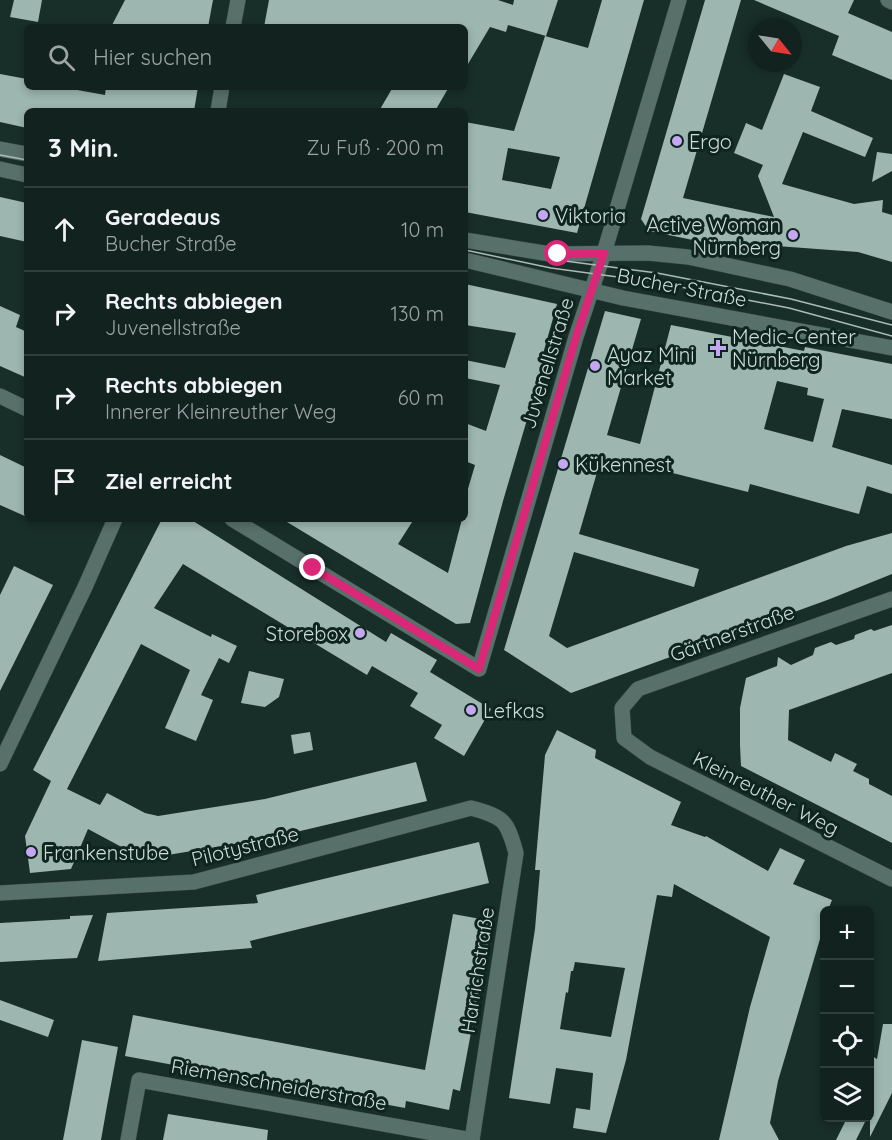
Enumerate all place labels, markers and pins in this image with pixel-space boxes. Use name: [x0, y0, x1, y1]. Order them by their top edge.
place label: Ergo: [689, 129, 732, 154]
marker: Ergo: [670, 134, 684, 148]
place label: Viktoria: [555, 203, 626, 228]
marker: Viktoria: [536, 208, 550, 222]
place label: Active Woman Nürnberg: [646, 212, 781, 260]
marker: Active Woman Nürnberg: [786, 228, 800, 242]
place label: Medic-Center Nürnberg: [732, 324, 856, 372]
marker: Medic-Center Nürnberg: [709, 339, 727, 357]
place label: Ayaz Mini Market: [607, 342, 695, 390]
marker: Ayaz Mini Market: [588, 359, 602, 373]
place label: Kükennest: [575, 452, 672, 477]
marker: Kükennest: [556, 457, 570, 471]
place label: Storebox: [266, 621, 348, 646]
marker: Storebox: [353, 626, 367, 640]
place label: Lefkas: [483, 698, 544, 723]
marker: Lefkas: [464, 703, 478, 717]
place label: Frankenstube: [43, 840, 169, 865]
marker: Frankenstube: [24, 845, 38, 859]

